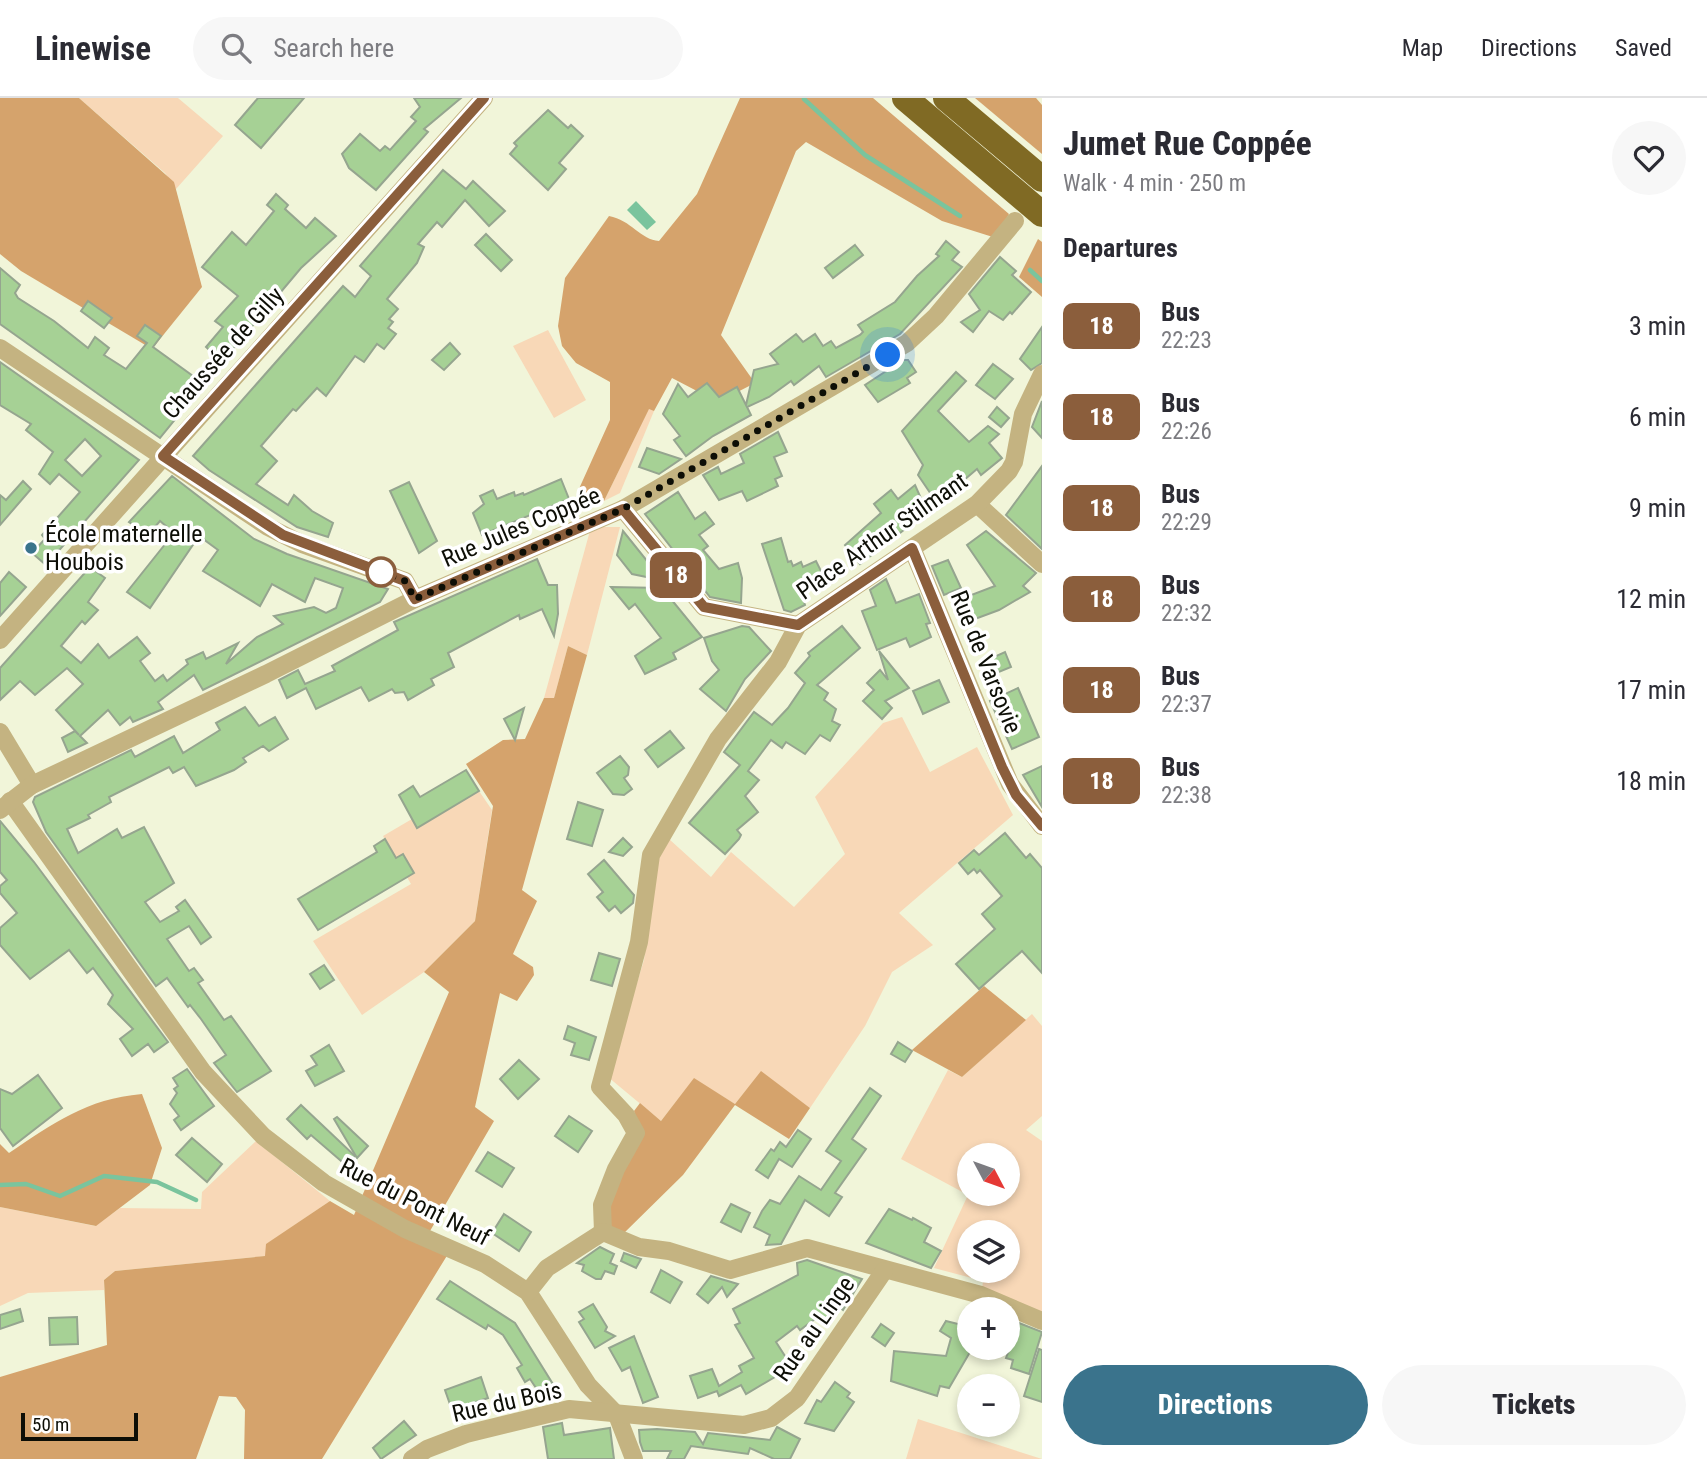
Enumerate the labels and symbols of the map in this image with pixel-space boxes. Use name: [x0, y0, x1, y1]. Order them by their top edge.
street label: Chaussée de Gilly: [157, 281, 289, 425]
your location: [870, 337, 905, 372]
street label: Place Arthur Stilmant: [791, 467, 973, 605]
street label: Rue Jules Coppée: [438, 481, 604, 573]
place label: École maternelle Houbois: [45, 520, 202, 576]
marker: École maternelle Houbois: [23, 540, 39, 556]
line badge: 18: [644, 552, 708, 598]
unlabelled marker: [366, 557, 396, 587]
street label: Rue de Varsovie: [945, 587, 1027, 737]
north arrow: [957, 1143, 1020, 1206]
street label: Rue du Pont Neuf: [335, 1152, 495, 1252]
street label: Rue au Linge: [768, 1271, 860, 1387]
street label: Rue du Bois: [449, 1376, 565, 1428]
scale bar: [21, 1410, 138, 1442]

